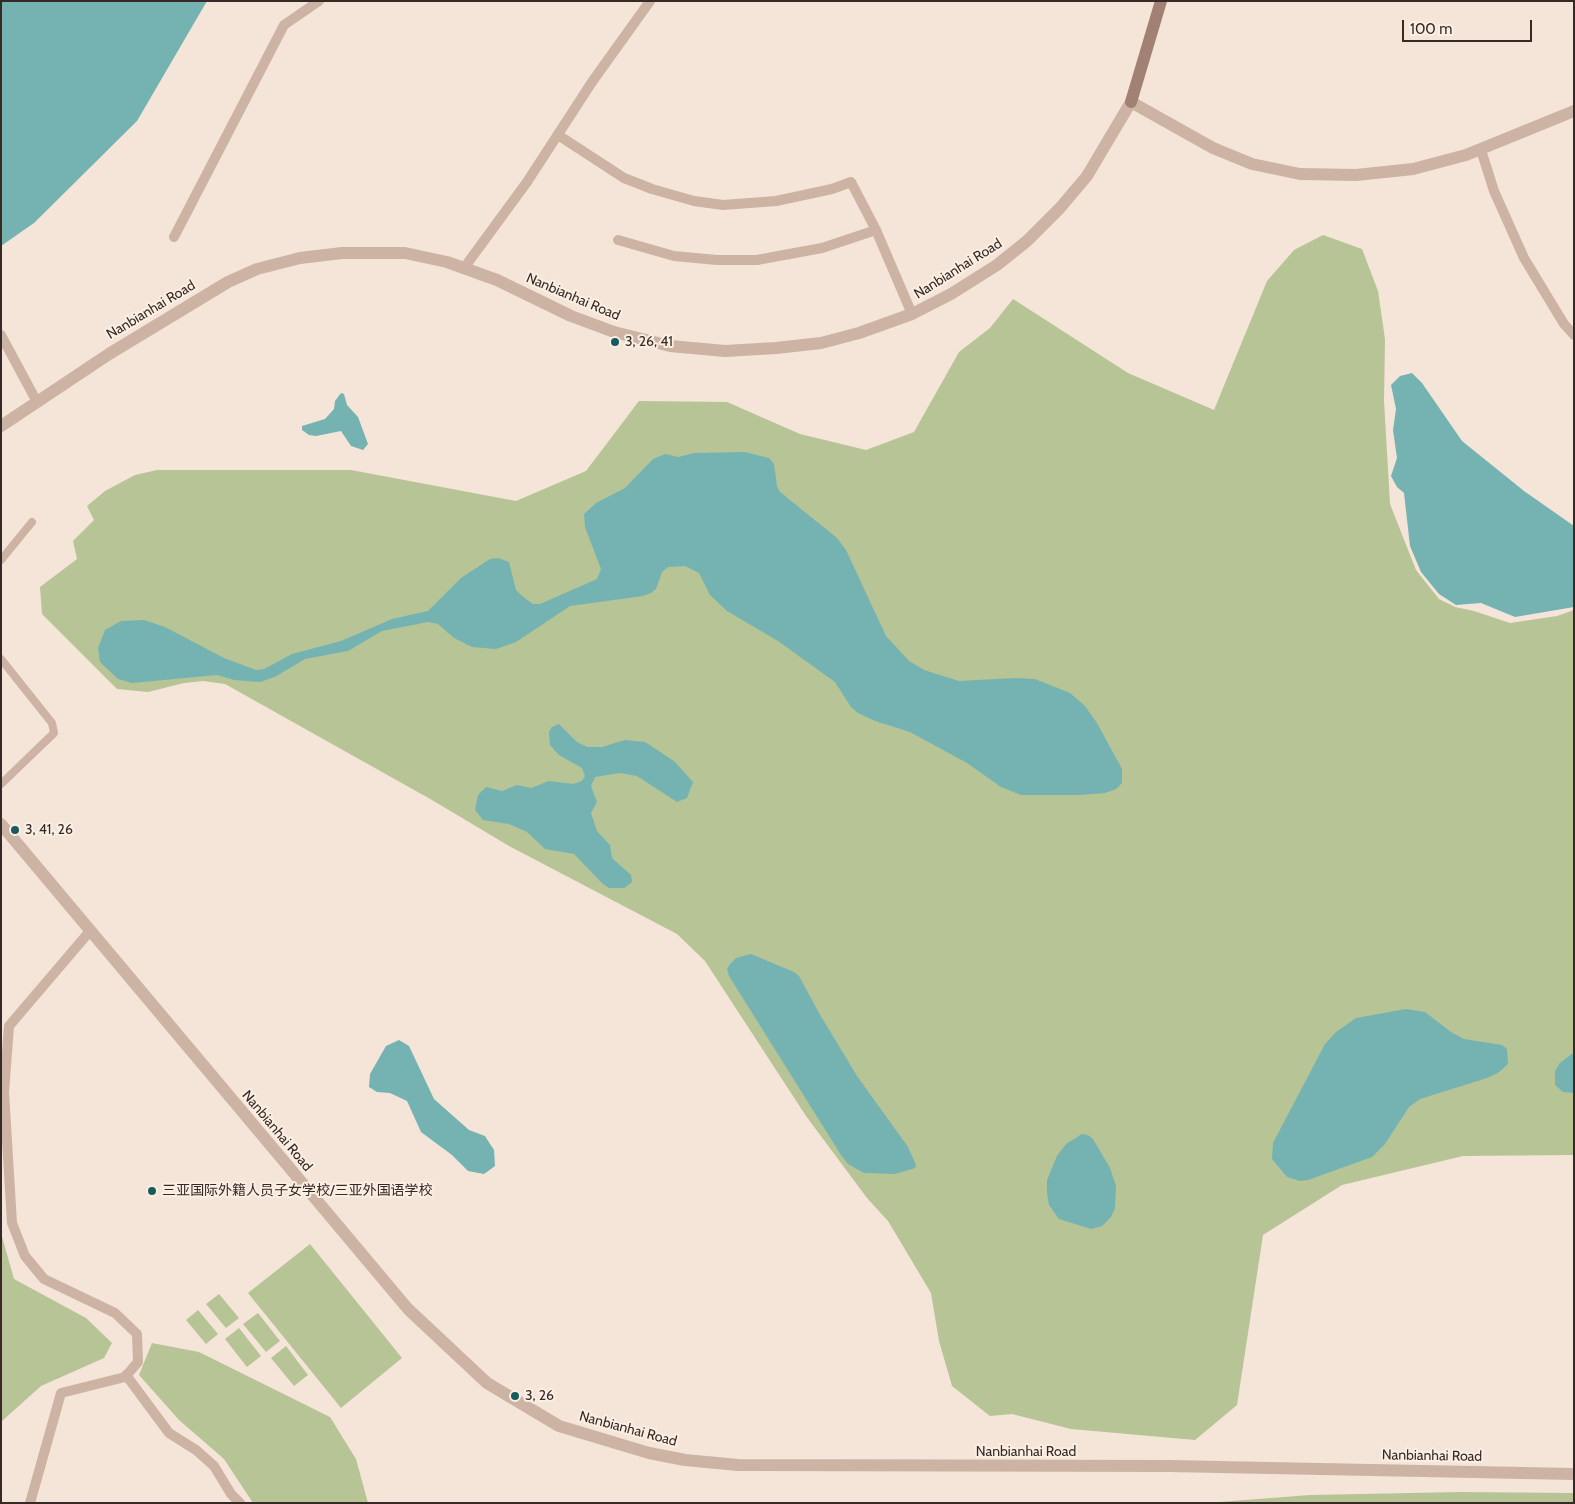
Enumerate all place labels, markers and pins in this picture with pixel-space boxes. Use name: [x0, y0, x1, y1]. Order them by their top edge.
place label: 3, 26, 41: [625, 334, 673, 350]
marker: 3, 26, 41: [609, 336, 621, 348]
place label: 3, 41, 26: [25, 822, 73, 838]
marker: 3, 41, 26: [9, 824, 21, 836]
place label: 三亚国际外籍人员子女学校/三亚外国语学校: [162, 1183, 433, 1199]
marker: 三亚国际外籍人员子女学校/三亚外国语学校: [146, 1185, 158, 1197]
place label: 3, 26: [525, 1388, 554, 1404]
marker: 3, 26: [509, 1390, 521, 1402]

